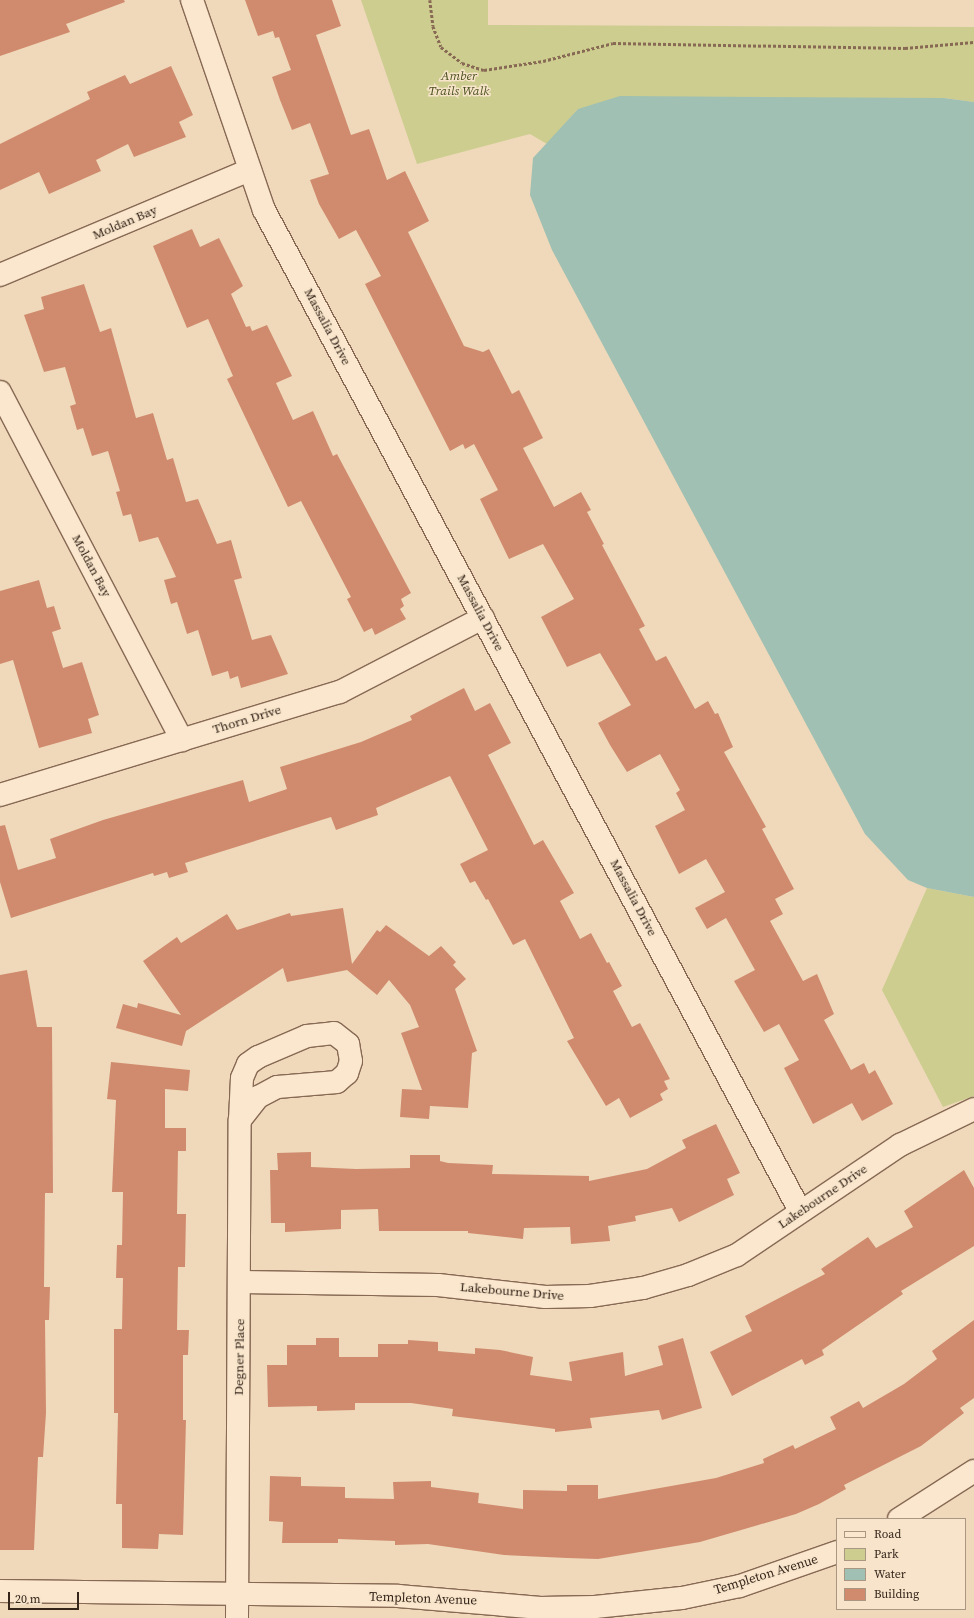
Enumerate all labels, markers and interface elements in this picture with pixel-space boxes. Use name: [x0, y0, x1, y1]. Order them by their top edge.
park label: Amber Trails Walk: [429, 69, 489, 100]
street label: Moldan Bay: [90, 202, 160, 244]
street label: Massalia Drive: [300, 286, 354, 368]
street label: Moldan Bay: [68, 532, 114, 600]
street label: Massalia Drive: [453, 572, 507, 654]
street label: Thorn Drive: [211, 702, 283, 738]
street label: Massalia Drive: [606, 857, 660, 939]
street label: Lakebourne Drive: [775, 1161, 871, 1233]
street label: Lakebourne Drive: [459, 1280, 565, 1304]
street label: Degner Place: [232, 1319, 248, 1395]
legend: [836, 1518, 966, 1610]
text: Road: [874, 1526, 901, 1542]
text: Park: [874, 1546, 899, 1562]
street label: Templeton Avenue: [712, 1552, 820, 1598]
text: Water: [874, 1566, 906, 1582]
scale bar: [10, 1584, 81, 1610]
text: Building: [874, 1586, 919, 1602]
street label: Templeton Avenue: [369, 1589, 477, 1609]
text: 20 m: [15, 1591, 41, 1607]

